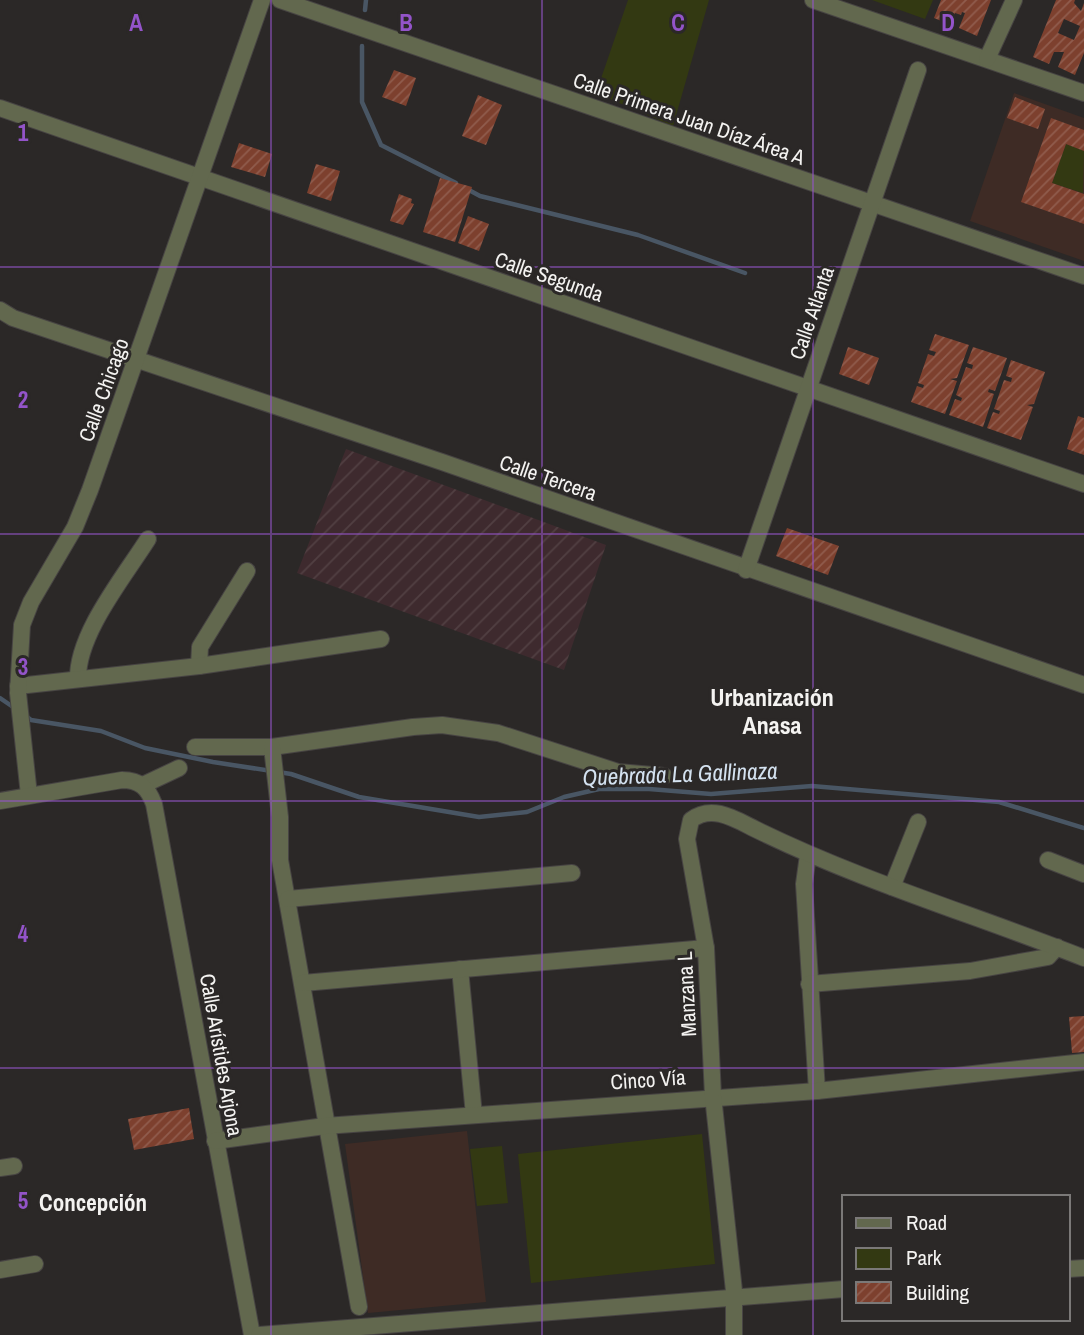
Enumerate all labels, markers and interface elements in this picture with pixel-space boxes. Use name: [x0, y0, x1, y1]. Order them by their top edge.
text: A: [129, 7, 143, 38]
text: B: [399, 7, 413, 38]
text: C: [671, 7, 685, 38]
text: D: [941, 7, 955, 38]
street label: Calle Primera Juan Díaz Área A: [570, 65, 809, 172]
text: 1: [18, 117, 29, 148]
street label: Calle Segunda: [491, 244, 608, 309]
street label: Calle Atlanta: [782, 262, 841, 363]
street label: Calle Chicago: [71, 334, 136, 446]
text: 2: [18, 384, 28, 415]
street label: Calle Tercera: [496, 447, 601, 508]
text: 3: [18, 651, 28, 682]
district label: Urbanización Anasa: [710, 681, 834, 741]
water label: Quebrada La Gallinaza: [582, 755, 778, 792]
text: 4: [18, 918, 29, 949]
street label: Manzana L: [670, 950, 703, 1037]
street label: Calle Arístides Arjona: [193, 971, 250, 1139]
street label: Cinco Vía: [609, 1062, 687, 1097]
text: 5: [18, 1185, 28, 1216]
district label: Concepción: [39, 1187, 147, 1218]
legend: [842, 1195, 1070, 1321]
text: Road: [906, 1208, 947, 1237]
text: Park: [906, 1243, 942, 1272]
text: Building: [906, 1278, 970, 1307]

